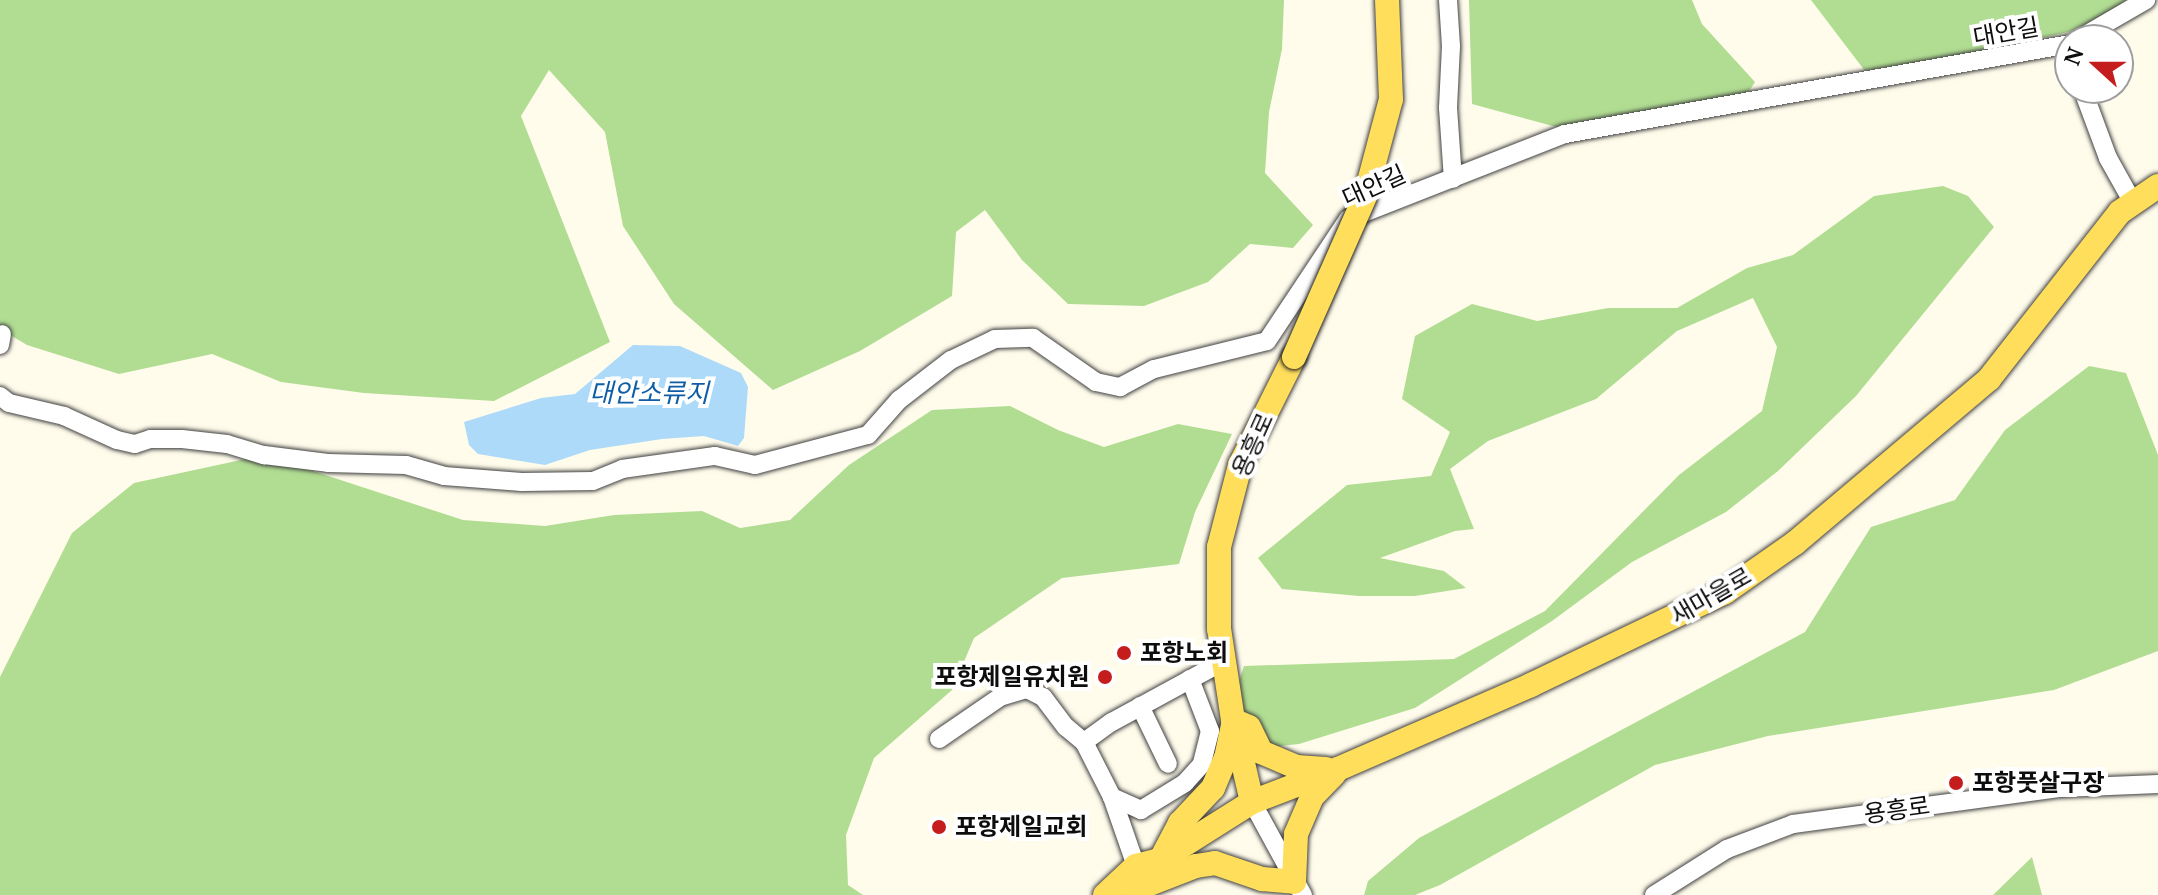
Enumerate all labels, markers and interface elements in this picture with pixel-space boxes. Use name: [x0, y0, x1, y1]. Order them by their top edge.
street label: 대안길: [1971, 12, 2041, 52]
north arrow: [2054, 24, 2134, 104]
text: N: [2056, 43, 2090, 69]
street label: 대안길: [1338, 159, 1410, 213]
water label: 대안소류지: [589, 377, 709, 409]
street label: 용흥로: [1226, 409, 1280, 481]
street label: 새마을로: [1666, 561, 1756, 631]
place label: 포항노회: [1140, 639, 1228, 667]
marker: 포항노회: [1115, 644, 1133, 662]
place label: 포항제일유치원: [934, 663, 1089, 691]
marker: 포항제일유치원: [1096, 668, 1114, 686]
place label: 포항풋살구장: [1972, 769, 2104, 797]
marker: 포항풋살구장: [1947, 774, 1965, 792]
street label: 용흥로: [1862, 791, 1932, 829]
place label: 포항제일교회: [955, 813, 1087, 841]
marker: 포항제일교회: [930, 818, 948, 836]

